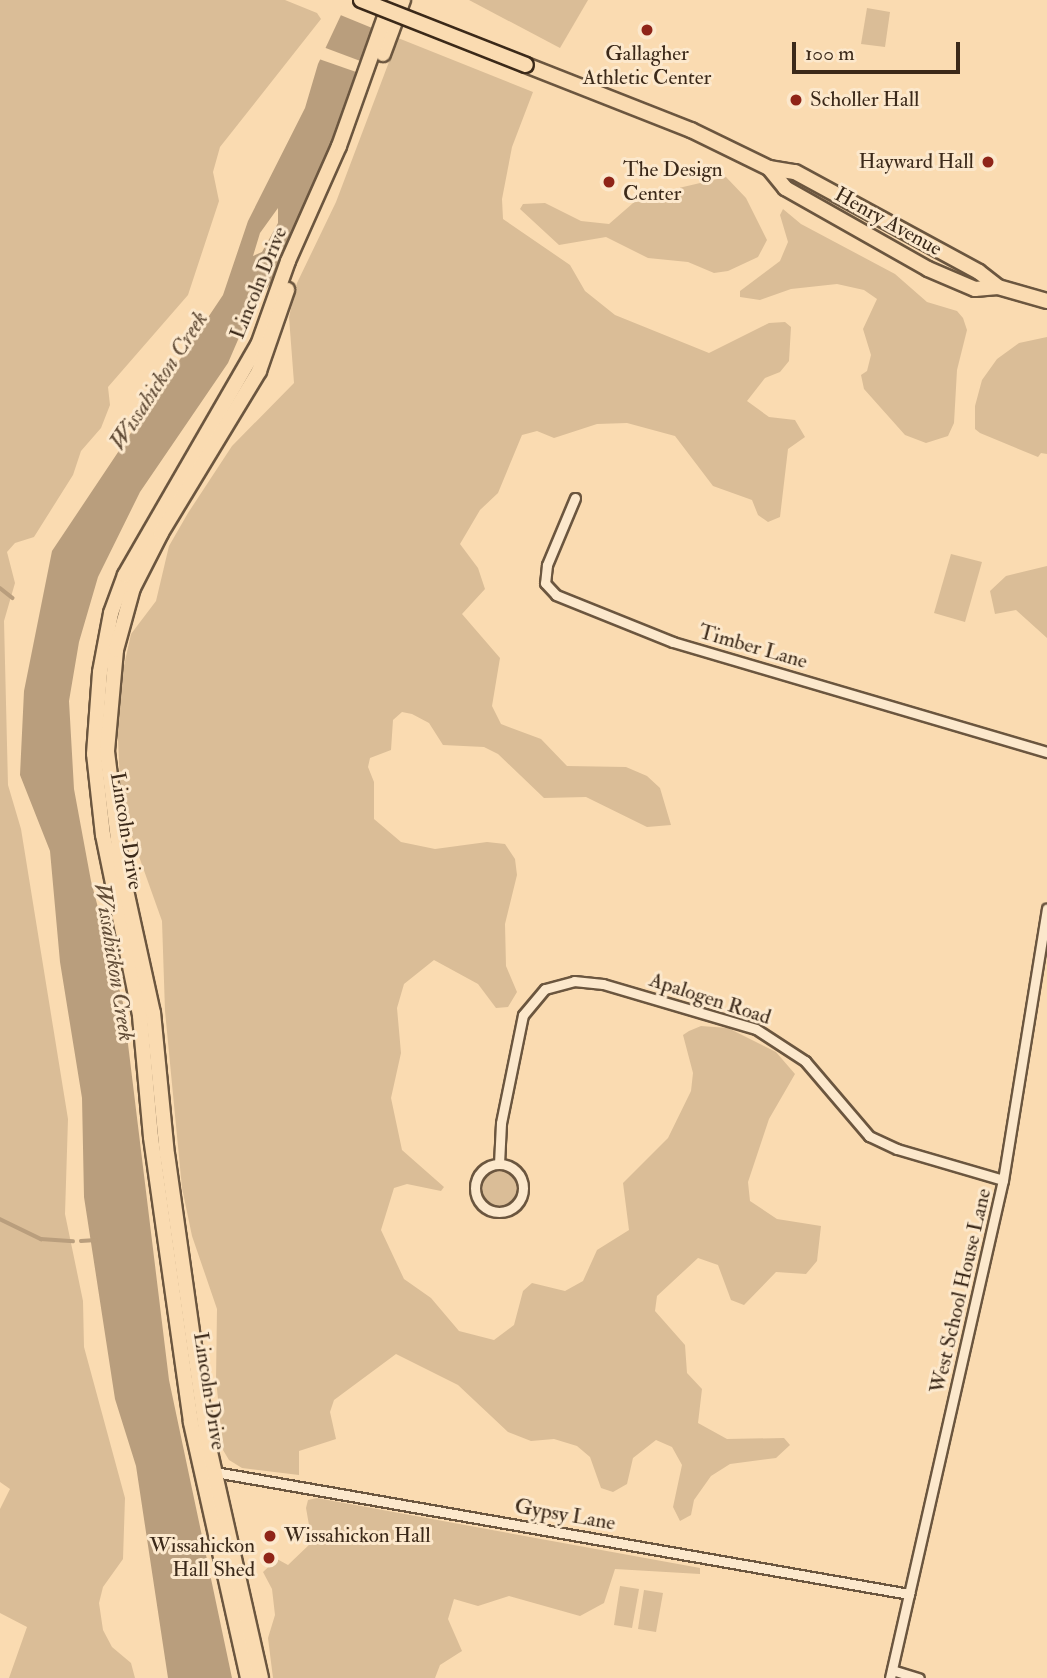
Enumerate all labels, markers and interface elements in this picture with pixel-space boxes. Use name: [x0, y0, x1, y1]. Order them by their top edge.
marker: Gallagher Athletic Center: [639, 22, 655, 38]
scale bar: [795, 28, 963, 72]
text: 100 m: [805, 40, 855, 67]
place label: Gallagher Athletic Center: [583, 41, 711, 91]
place label: Scholler Hall: [810, 87, 919, 113]
marker: Scholler Hall: [788, 92, 804, 108]
place label: Hayward Hall: [859, 149, 974, 175]
marker: Hayward Hall: [980, 154, 996, 170]
place label: The Design Center: [623, 157, 723, 207]
marker: The Design Center: [601, 174, 617, 190]
street label: Henry Avenue: [830, 182, 946, 262]
street label: Lincoln Drive: [225, 223, 293, 343]
water label: Wissahickon Creek: [104, 306, 214, 456]
street label: Timber Lane: [696, 619, 810, 675]
street label: Lincoln Drive: [104, 770, 148, 892]
water label: Wissahickon Creek: [88, 881, 140, 1043]
street label: Apalogen Road: [646, 968, 774, 1030]
street label: West School House Lane: [925, 1186, 997, 1396]
street label: Lincoln Drive: [187, 1330, 231, 1452]
street label: Gypsy Lane: [513, 1494, 617, 1536]
place label: Wissahickon Hall: [284, 1523, 431, 1549]
marker: Wissahickon Hall: [262, 1528, 278, 1544]
place label: Wissahickon Hall Shed: [149, 1533, 255, 1583]
marker: Wissahickon Hall Shed: [261, 1550, 277, 1566]

